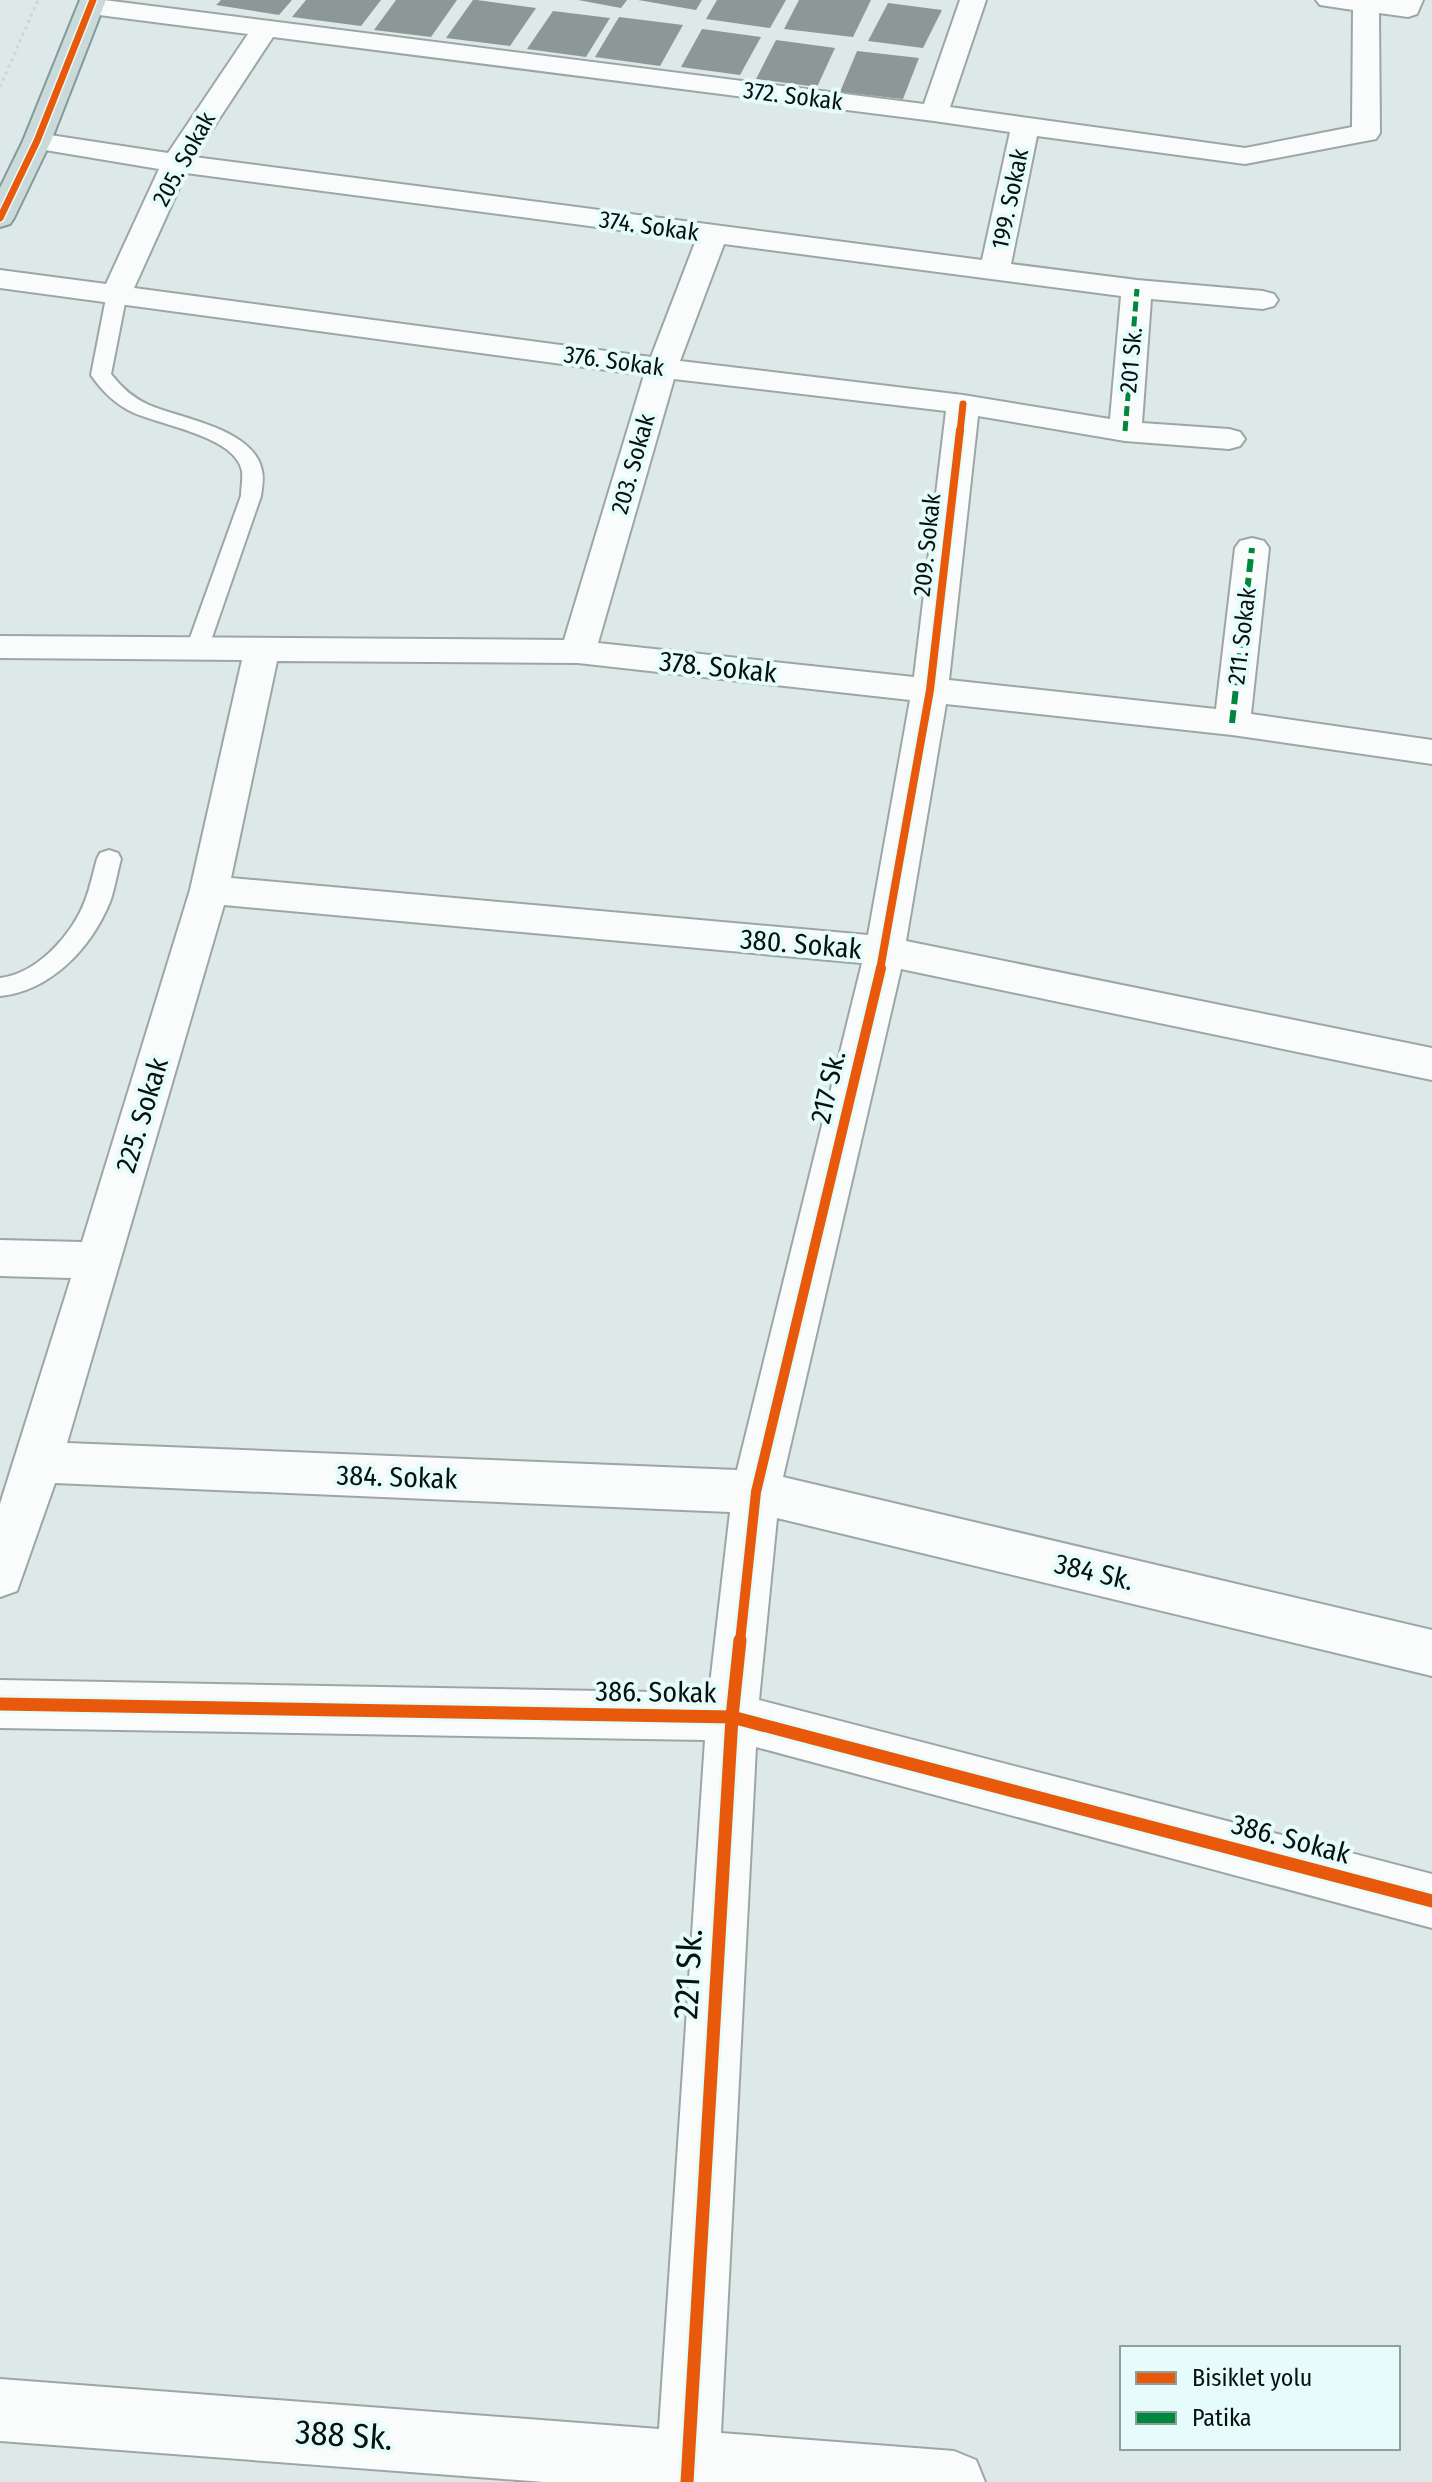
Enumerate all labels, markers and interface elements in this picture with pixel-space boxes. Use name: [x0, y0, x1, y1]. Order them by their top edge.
street label: 372. Sokak: [742, 76, 845, 116]
street label: 205. Sokak: [147, 106, 222, 211]
street label: 199. Sokak: [986, 146, 1034, 252]
street label: 374. Sokak: [597, 205, 701, 247]
street label: 201 Sk.: [1114, 326, 1148, 394]
street label: 376. Sokak: [562, 340, 667, 382]
street label: 203. Sokak: [605, 410, 661, 517]
street label: 209. Sokak: [908, 491, 946, 598]
street label: 211. Sokak: [1222, 585, 1262, 686]
street label: 378. Sokak: [658, 644, 779, 690]
street label: 380. Sokak: [739, 922, 864, 966]
street label: 217 Sk.: [804, 1047, 852, 1127]
street label: 225. Sokak: [109, 1053, 175, 1176]
street label: 384. Sokak: [336, 1458, 459, 1496]
street label: 384 Sk.: [1051, 1547, 1137, 1597]
street label: 386. Sokak: [595, 1674, 718, 1710]
street label: 386. Sokak: [1228, 1807, 1355, 1871]
street label: 221 Sk.: [665, 1928, 711, 2020]
legend: [1120, 2346, 1400, 2450]
text: Bisiklet yolu: [1192, 2364, 1312, 2392]
text: Patika: [1192, 2404, 1252, 2432]
street label: 388 Sk.: [294, 2411, 394, 2459]

